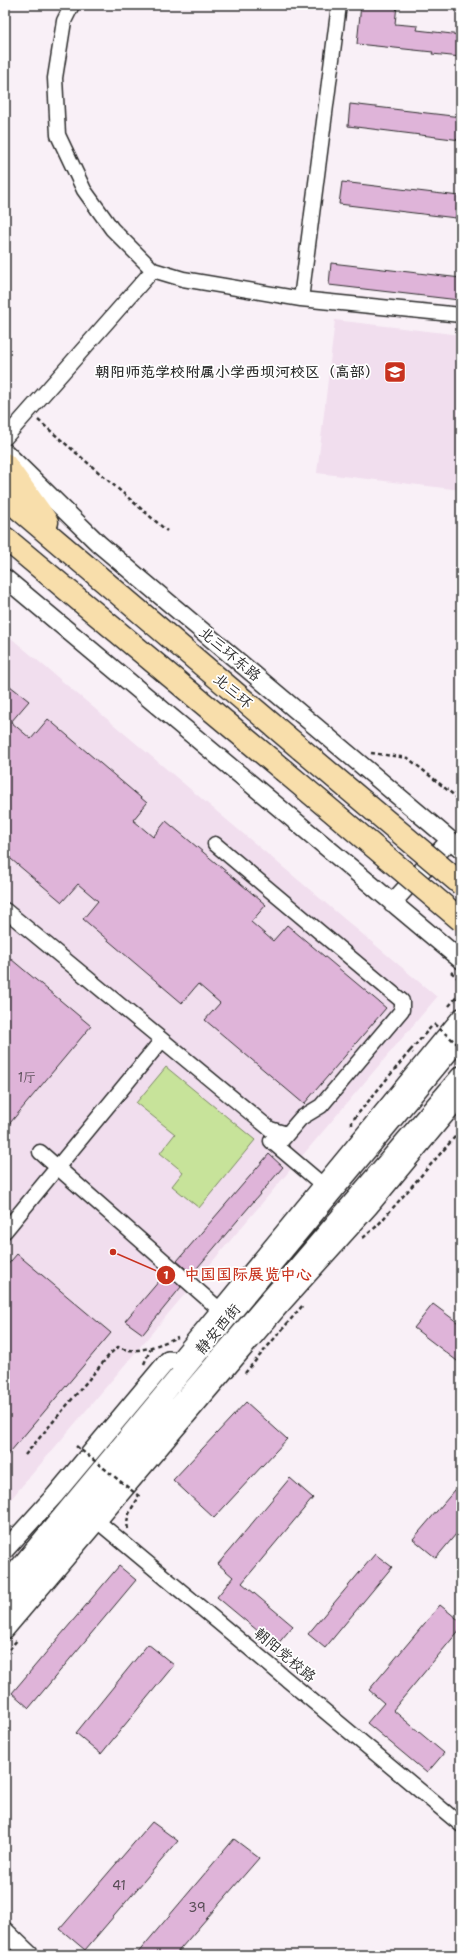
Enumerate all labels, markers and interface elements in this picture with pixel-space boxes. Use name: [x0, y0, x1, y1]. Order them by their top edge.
school or university icon: 朝阳师范学校附属小学西坝河校区（高部）: [382, 359, 408, 385]
place label: 朝阳师范学校附属小学西坝河校区（高部）: [95, 362, 380, 382]
street label: 北三环东路: [195, 622, 265, 686]
street label: 北三环: [209, 669, 257, 713]
house number: 1厅: [18, 1069, 36, 1086]
callout: 中国国际展览中心: [156, 1261, 320, 1289]
text: 中国国际展览中心: [184, 1264, 312, 1285]
text: 1: [163, 1267, 169, 1283]
street label: 静安西街: [191, 1300, 245, 1358]
street label: 朝阳党校路: [250, 1623, 320, 1687]
house number: 41: [112, 1877, 126, 1894]
house number: 39: [188, 1899, 206, 1916]

